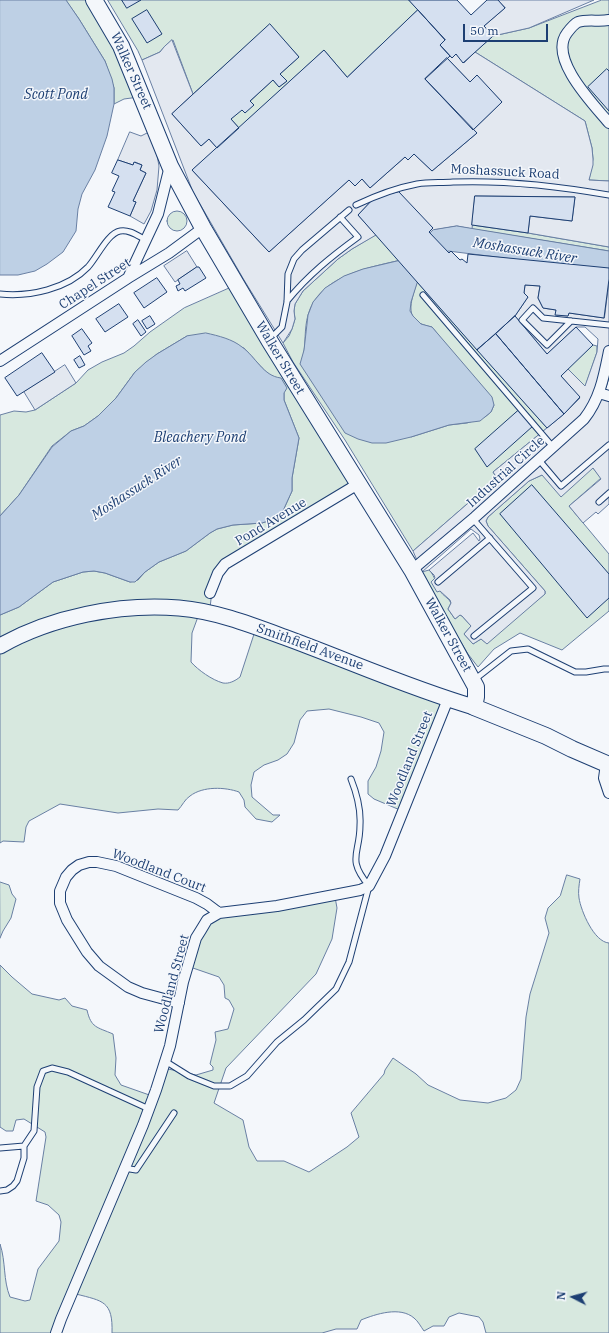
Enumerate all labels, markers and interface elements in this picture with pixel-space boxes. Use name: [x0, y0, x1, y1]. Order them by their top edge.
scale bar: [465, 16, 550, 42]
text: 50 m: [470, 23, 499, 38]
street label: Walker Street: [107, 30, 155, 112]
water label: Scott Pond: [24, 87, 88, 103]
street label: Moshassuck Road: [450, 161, 560, 183]
water label: Moshassuck River: [472, 235, 578, 267]
street label: Chapel Street: [56, 255, 134, 313]
street label: Walker Street: [252, 319, 308, 397]
water label: Bleachery Pond: [154, 430, 246, 446]
street label: Industrial Circle: [464, 433, 548, 511]
water label: Moshassuck River: [88, 452, 186, 524]
street label: Pond Avenue: [233, 495, 309, 549]
street label: Walker Street: [421, 595, 475, 675]
street label: Smithfield Avenue: [254, 620, 366, 674]
street label: Woodland Street: [384, 709, 436, 809]
street label: Woodland Court: [110, 846, 208, 896]
street label: Woodland Street: [151, 933, 193, 1035]
north arrow: [553, 1277, 593, 1317]
text: N: [554, 1291, 568, 1301]

